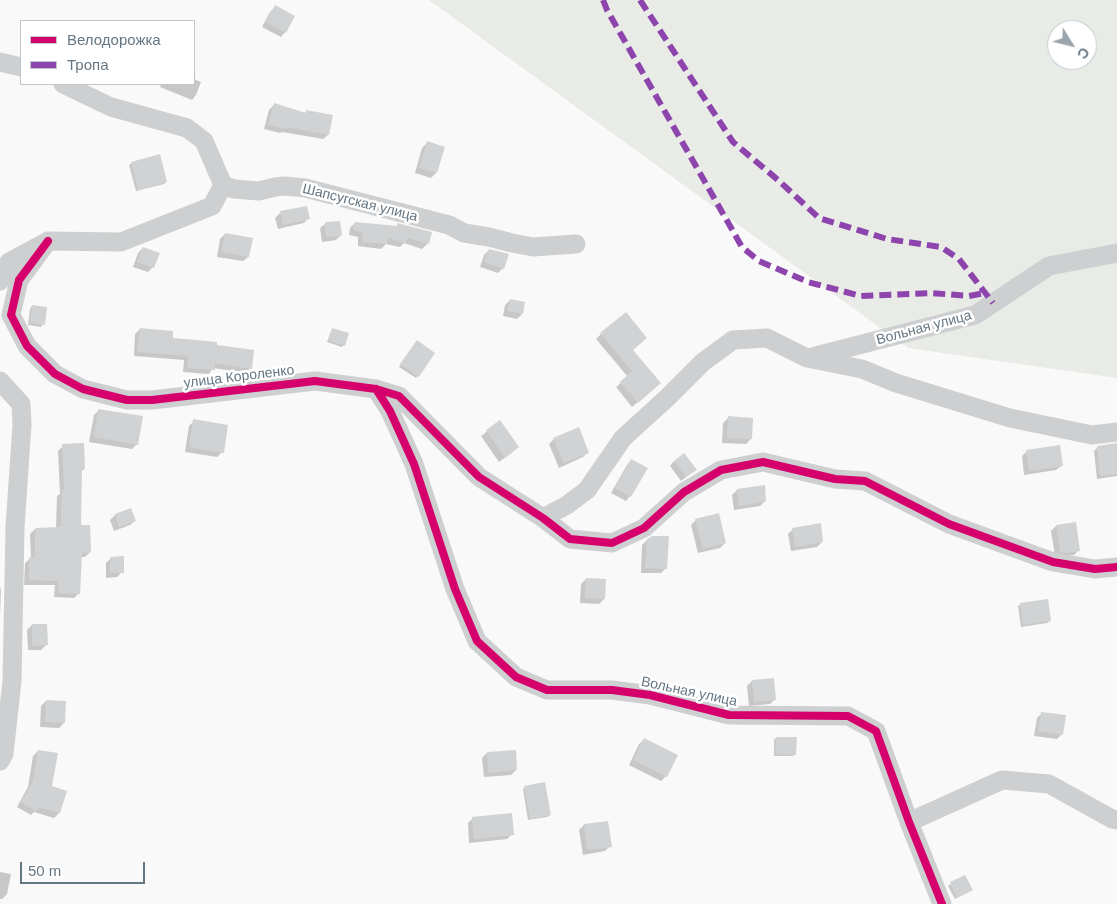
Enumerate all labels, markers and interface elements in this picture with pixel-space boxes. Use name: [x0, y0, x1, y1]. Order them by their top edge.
legend: [20, 20, 195, 85]
north arrow: [1047, 20, 1097, 70]
text: Велодорожка: [67, 31, 161, 48]
text: С: [1074, 44, 1093, 62]
text: Тропа: [67, 56, 108, 73]
street label: Шапсугская улица: [301, 181, 419, 225]
street label: Вольная улица: [875, 307, 973, 349]
street label: улица Короленко: [183, 362, 295, 392]
street label: Вольная улица: [639, 674, 739, 710]
scale bar: [22, 852, 148, 884]
text: 50 m: [28, 862, 61, 879]

